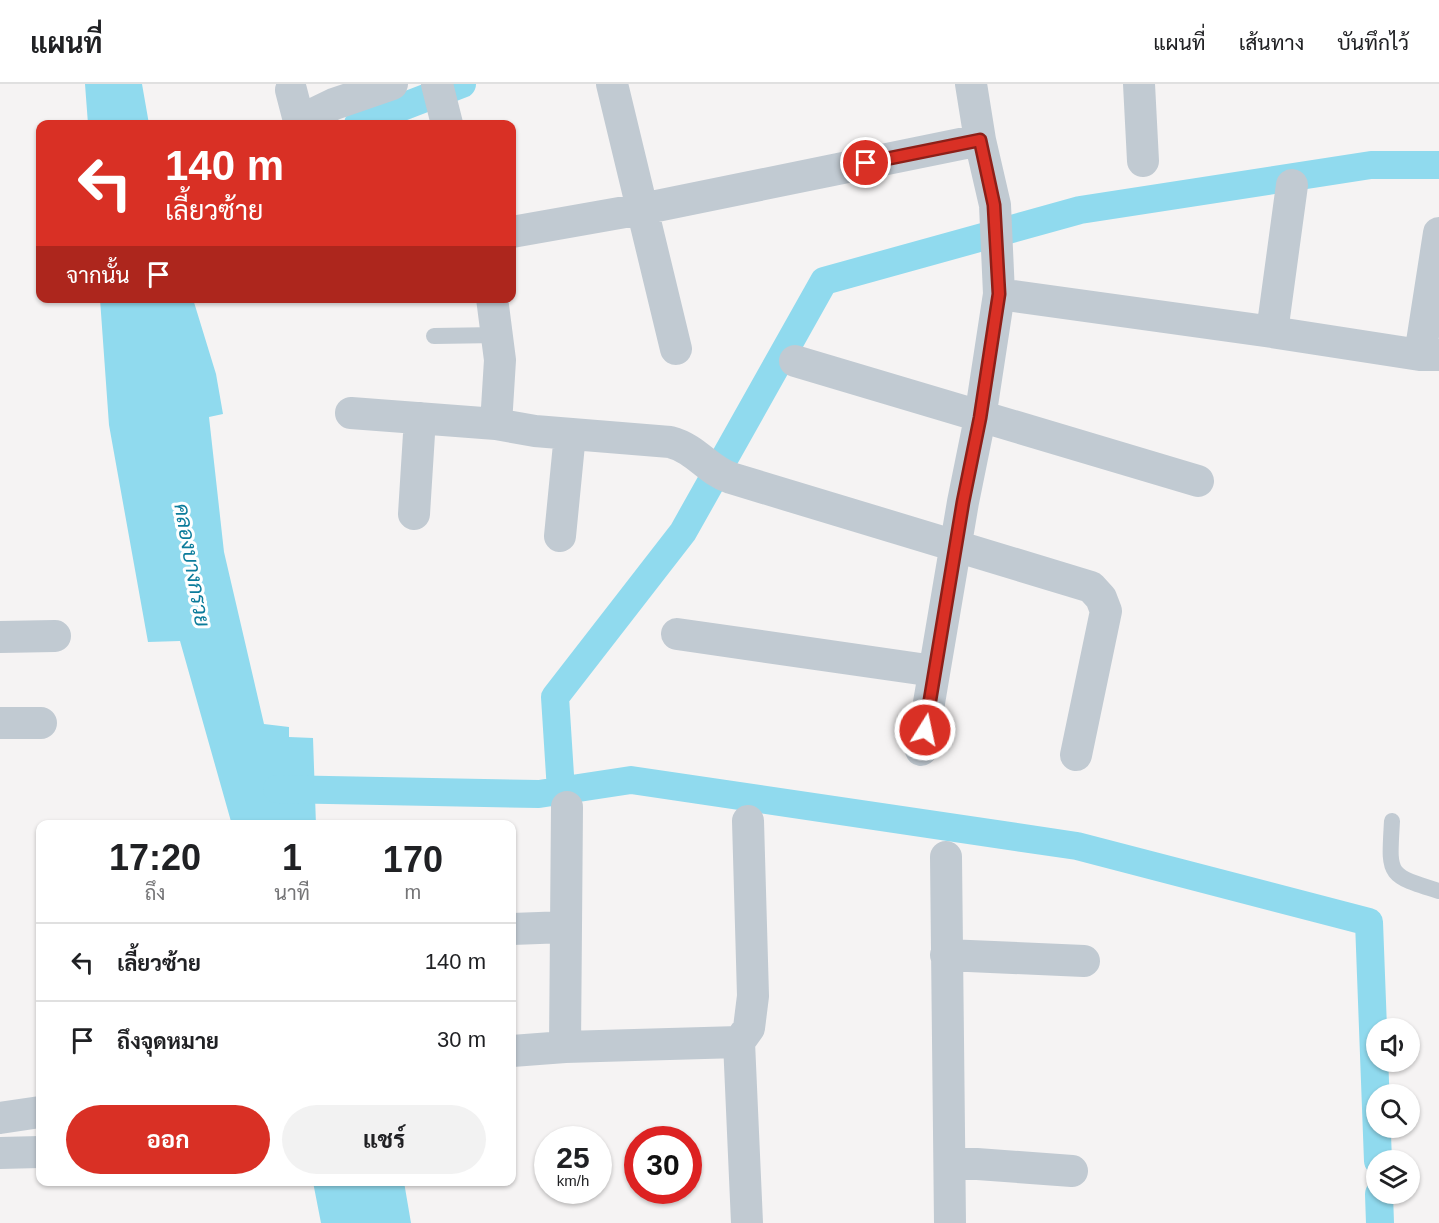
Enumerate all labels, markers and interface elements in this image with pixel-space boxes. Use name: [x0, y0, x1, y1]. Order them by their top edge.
text: แผนที่: [30, 28, 103, 59]
text: แผนที่: [1153, 31, 1206, 54]
text: เส้นทาง: [1239, 31, 1304, 54]
text: บันทึกไว้: [1337, 31, 1409, 54]
pin: [840, 137, 891, 188]
text: 140 m: [165, 142, 284, 189]
icon: left: [66, 144, 144, 222]
icon: arrive: [849, 146, 882, 179]
text: เลี้ยวซ้าย: [165, 196, 263, 226]
icon: arrive: [142, 258, 175, 291]
text: จากนั้น: [66, 263, 130, 288]
water label: คลองบางกรวย: [170, 501, 215, 628]
position arrow: [893, 698, 957, 762]
text: 17:20: [109, 837, 201, 878]
text: 1: [282, 837, 302, 878]
text: 170: [383, 839, 443, 880]
text: m: [405, 881, 421, 903]
text: ถึง: [145, 882, 165, 904]
text: นาที: [274, 882, 310, 904]
icon: left: [66, 946, 99, 979]
text: 140 m: [425, 949, 486, 974]
text: เลี้ยวซ้าย: [117, 951, 201, 976]
map controls: [1366, 1018, 1420, 1204]
button: sound: [1366, 1018, 1420, 1072]
icon: arrive: [66, 1024, 99, 1057]
text: 30 m: [437, 1027, 486, 1052]
text: ถึงจุดหมาย: [117, 1029, 219, 1054]
button: search: [1366, 1084, 1420, 1138]
button: ออก: [66, 1105, 270, 1174]
button: แชร์: [282, 1105, 486, 1174]
speed limit sign: 30: [624, 1126, 702, 1204]
text: 25: [556, 1141, 590, 1174]
button: layers: [1366, 1150, 1420, 1204]
text: km/h: [557, 1172, 589, 1189]

